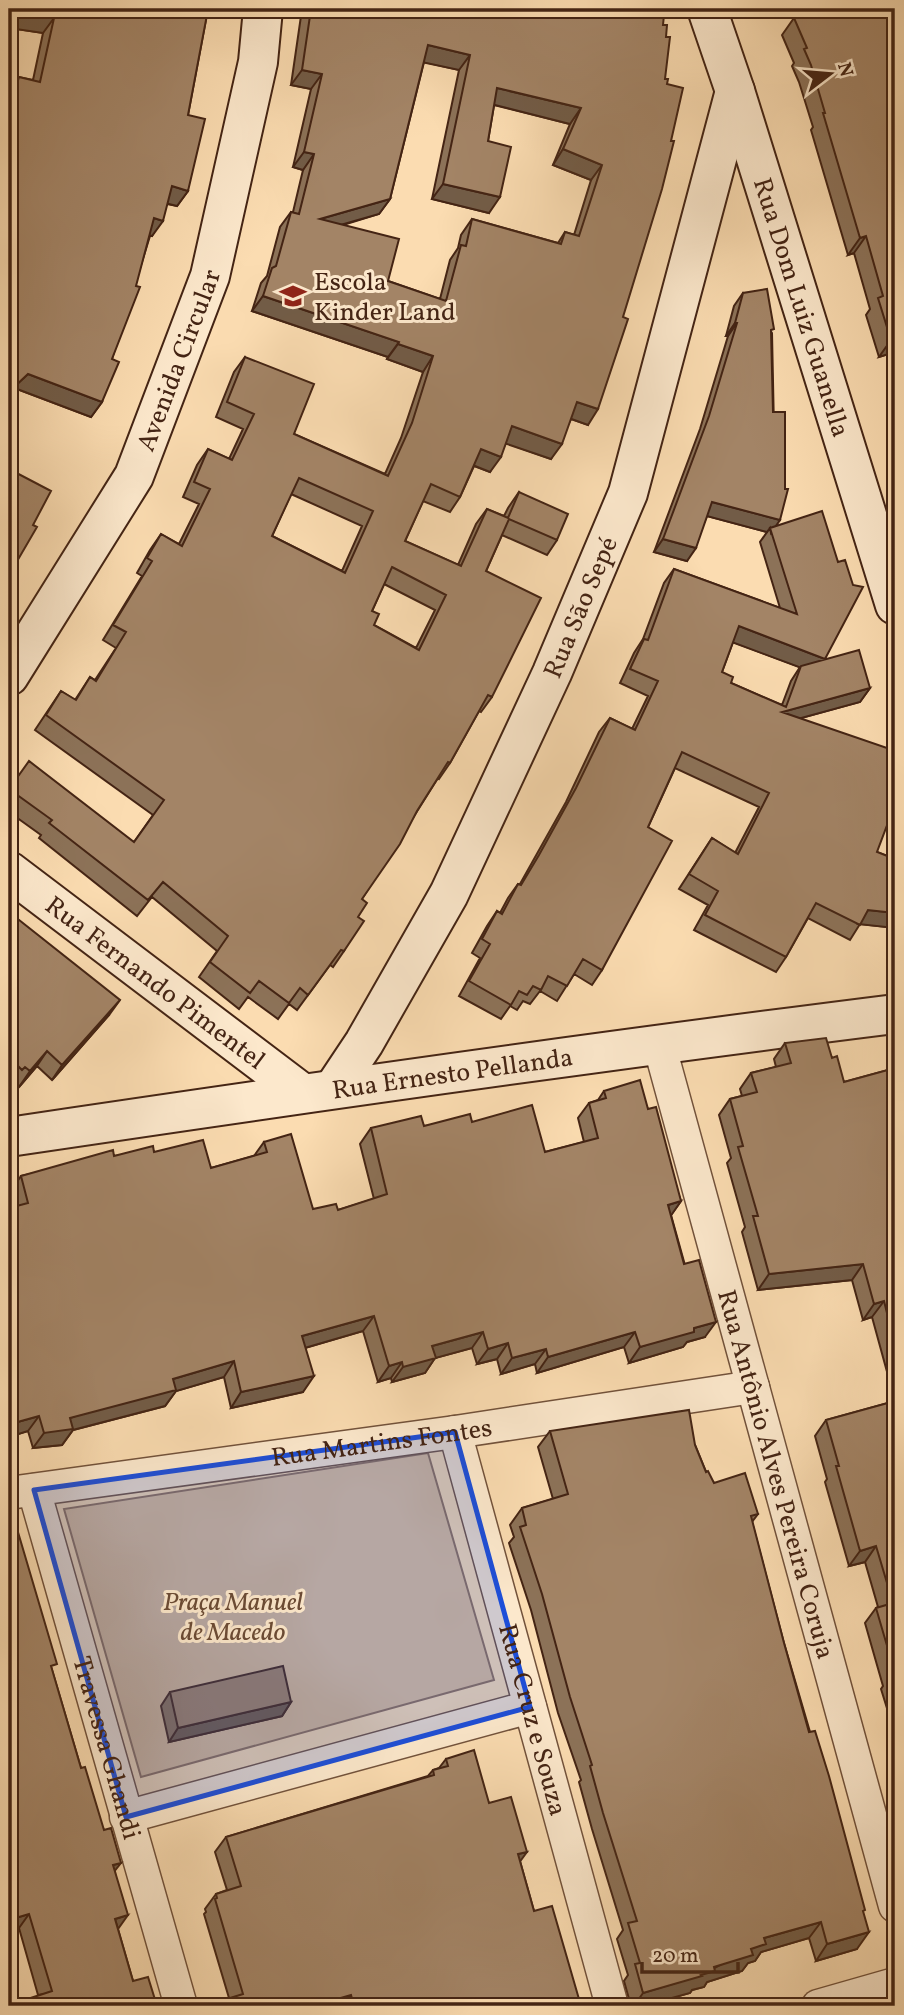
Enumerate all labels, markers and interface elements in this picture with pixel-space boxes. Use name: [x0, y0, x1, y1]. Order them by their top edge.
north arrow: [796, 38, 866, 108]
text: N: [830, 60, 859, 80]
street label: Rua Dom Luiz Guanella: [743, 173, 858, 442]
place label: Escola Kinder Land: [314, 265, 456, 331]
street label: Avenida Circular: [129, 266, 231, 457]
school or university icon: Escola Kinder Land: [278, 281, 308, 311]
street label: Rua São Sepé: [536, 531, 628, 684]
street label: Rua Fernando Pimentel: [37, 889, 272, 1079]
street label: Rua Ernesto Pellanda: [330, 1040, 575, 1110]
street label: Rua Antônio Alves Pereira Coruja: [707, 1286, 843, 1663]
street label: Rua Martins Fontes: [269, 1411, 495, 1477]
park label: Praça Manuel de Macedo: [163, 1585, 303, 1651]
street label: Rua Cruz e Souza: [488, 1620, 575, 1820]
street label: Travessa Ghandi: [62, 1652, 149, 1844]
scale bar: [642, 1931, 738, 1975]
text: 20 m: [652, 1942, 698, 1971]

